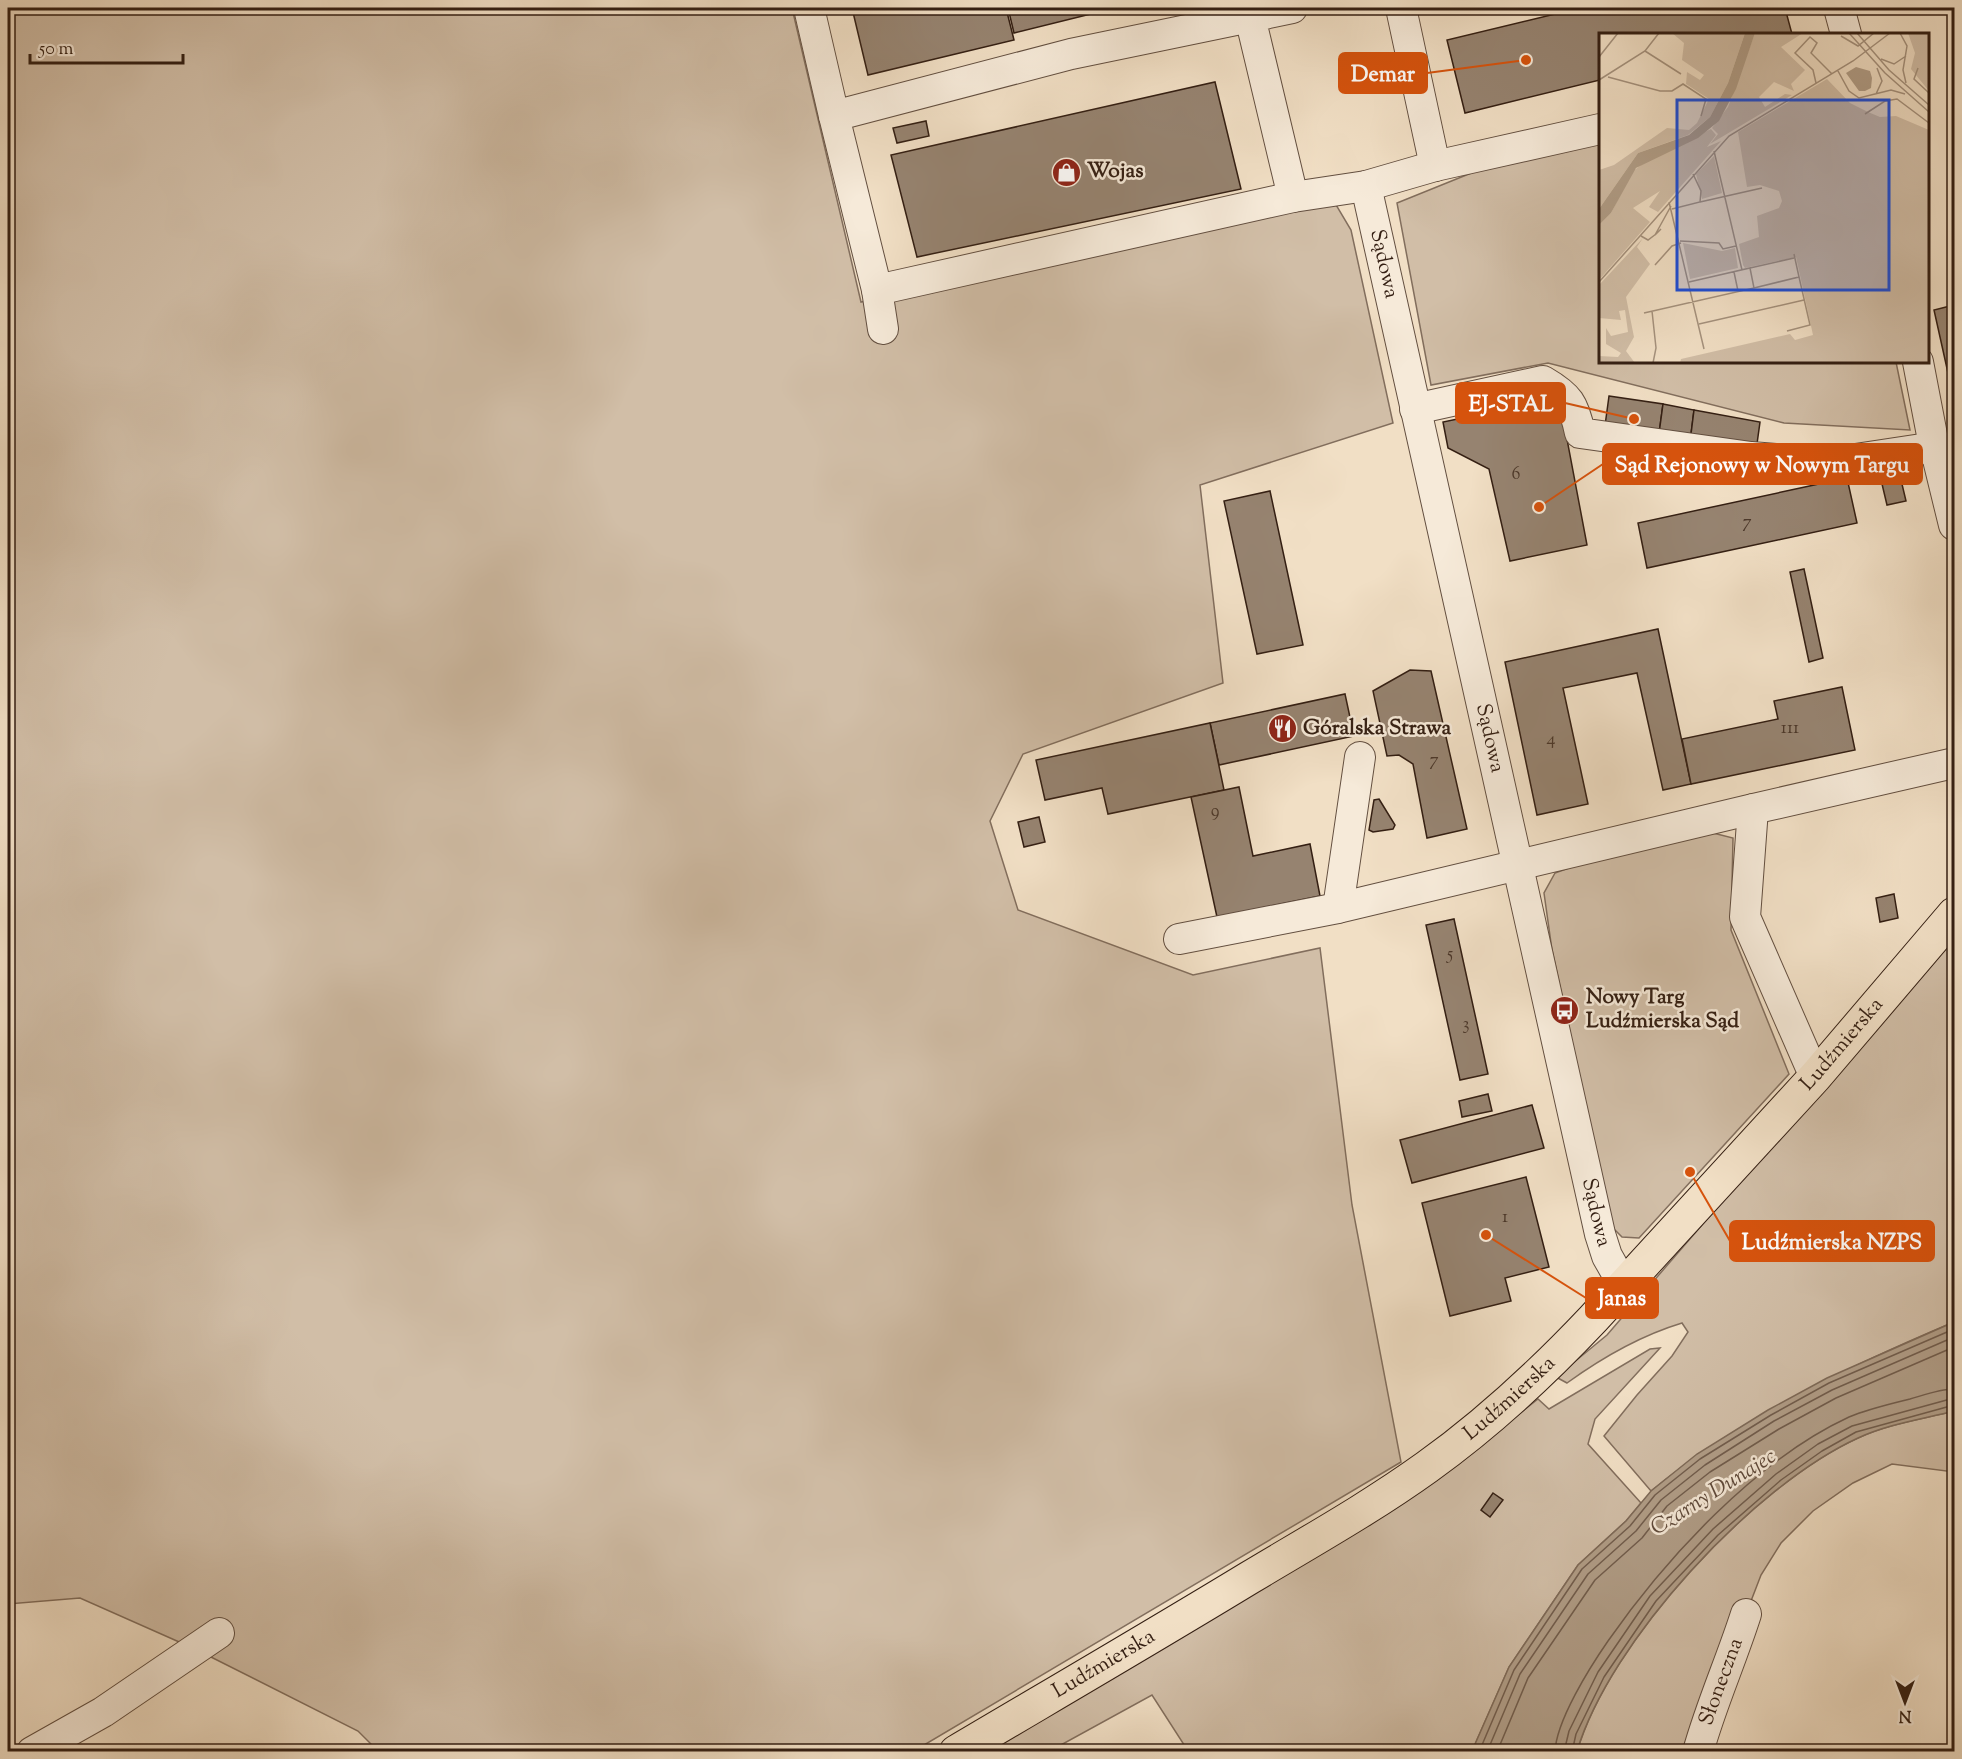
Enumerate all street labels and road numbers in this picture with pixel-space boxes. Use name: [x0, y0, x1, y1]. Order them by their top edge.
street label: Sądowa: [1361, 227, 1406, 302]
street label: Sądowa: [1467, 701, 1512, 776]
street label: Ludźmierska: [1794, 991, 1891, 1098]
street label: Sądowa: [1573, 1175, 1618, 1251]
street label: Ludźmierska: [1457, 1349, 1563, 1448]
street label: Ludźmierska: [1047, 1622, 1162, 1707]
street label: Słoneczna: [1692, 1634, 1752, 1730]

